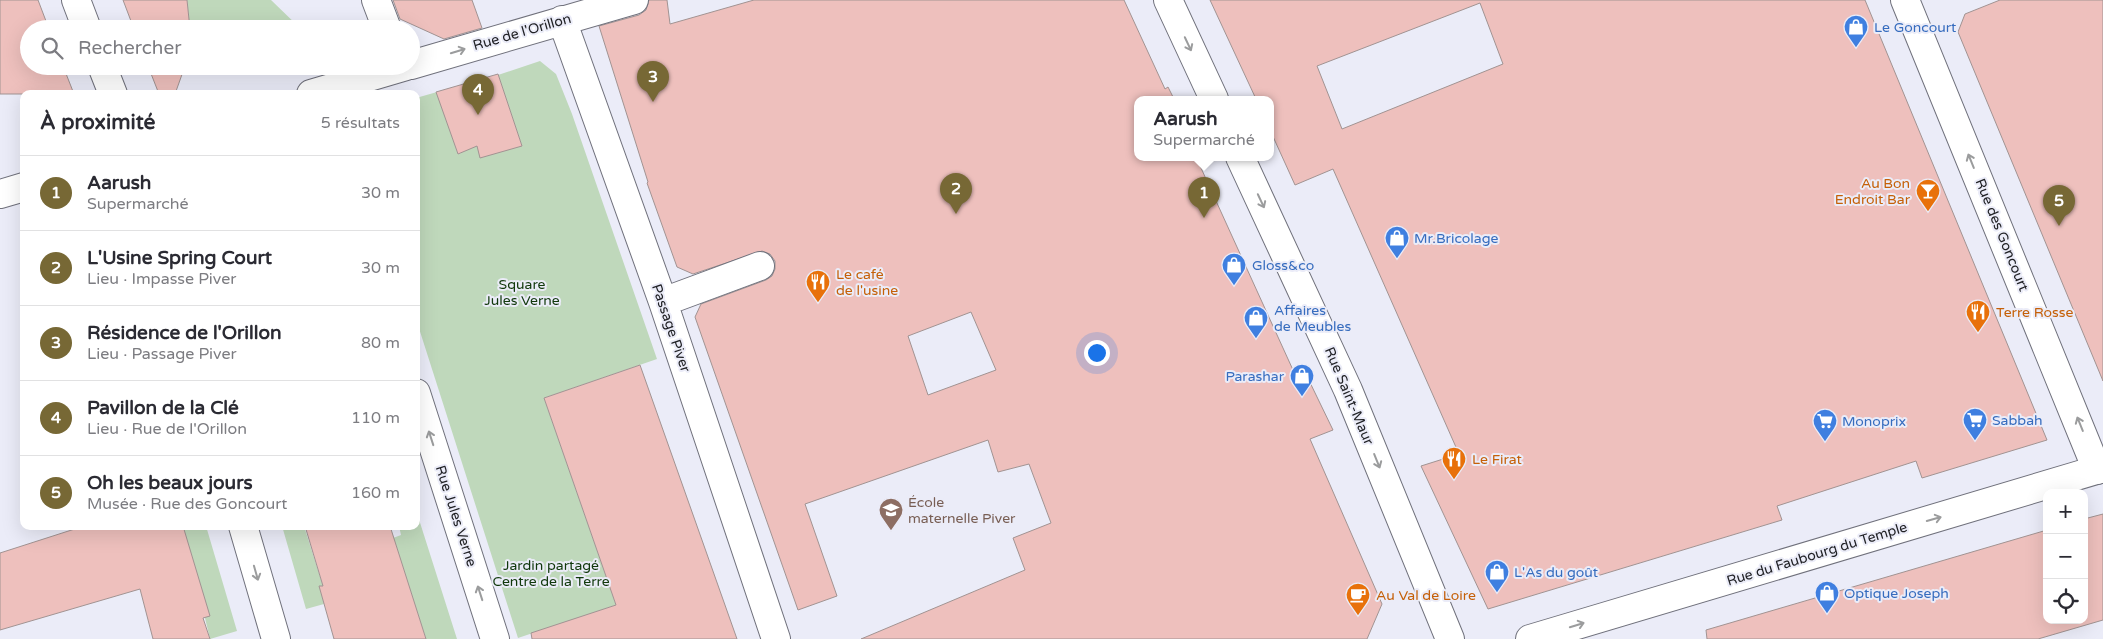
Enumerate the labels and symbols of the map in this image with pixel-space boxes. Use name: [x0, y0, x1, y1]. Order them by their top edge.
street label: Rue de l'Orillon: [471, 10, 573, 54]
shop icon: Le Goncourt: [1843, 14, 1869, 48]
place label: Le Goncourt: [1874, 19, 1957, 36]
one-way arrow: [1184, 36, 1193, 51]
one-way arrow: [450, 45, 466, 55]
pin: 3: [637, 61, 669, 102]
pin: 4: [462, 74, 494, 115]
one-way arrow: [1966, 154, 1976, 169]
pin: 2: [940, 173, 972, 214]
place label: Au Bon Endroit Bar: [1835, 175, 1911, 208]
street label: Rue des Goncourt: [1972, 176, 2033, 294]
pin: 1: [1188, 177, 1220, 218]
bar icon: Au Bon Endroit Bar: [1915, 178, 1941, 212]
pin: 5: [2043, 185, 2075, 226]
one-way arrow: [1256, 193, 1266, 208]
shop icon: Mr.Bricolage: [1384, 225, 1410, 259]
place label: Mr.Bricolage: [1414, 230, 1499, 247]
shop icon: Gloss&co: [1221, 252, 1247, 286]
place label: Gloss&co: [1252, 257, 1314, 274]
place label: Le café de l'usine: [836, 266, 898, 299]
restaurant icon: Le café de l'usine: [805, 269, 831, 303]
park label: Square Jules Verne: [484, 276, 560, 309]
street label: Passage Piver: [648, 282, 694, 375]
restaurant icon: Terre Rosse: [1965, 299, 1991, 333]
place label: Affaires de Meubles: [1274, 302, 1351, 335]
place label: Terre Rosse: [1996, 304, 2074, 321]
shop icon: Affaires de Meubles: [1243, 305, 1269, 339]
your location: [1084, 340, 1110, 366]
street label: Rue Saint-Maur: [1321, 344, 1378, 448]
shop icon: Parashar: [1289, 363, 1315, 397]
place label: Parashar: [1225, 368, 1285, 385]
supermarket icon: Sabbah: [1962, 407, 1988, 441]
supermarket icon: Monoprix: [1812, 408, 1838, 442]
place label: Sabbah: [1992, 412, 2043, 429]
place label: Monoprix: [1842, 413, 1906, 430]
one-way arrow: [2075, 417, 2084, 432]
one-way arrow: [425, 430, 435, 446]
restaurant icon: Le Firat: [1441, 446, 1467, 480]
place label: Le Firat: [1472, 451, 1523, 468]
one-way arrow: [1373, 453, 1382, 468]
street label: Rue Jules Verne: [432, 463, 480, 569]
place label: École maternelle Piver: [908, 494, 1016, 527]
school or university icon: École maternelle Piver: [878, 497, 904, 531]
one-way arrow: [1926, 514, 1942, 523]
street label: Rue du Faubourg du Temple: [1725, 518, 1909, 590]
park label: Jardin partagé Centre de la Terre: [492, 557, 610, 590]
shop icon: L'As du goût: [1484, 559, 1510, 593]
place label: L'As du goût: [1514, 564, 1599, 581]
one-way arrow: [252, 565, 262, 581]
shop icon: Optique Joseph: [1814, 580, 1840, 614]
cafe icon: Au Val de Loire: [1345, 582, 1371, 616]
one-way arrow: [475, 585, 484, 601]
place label: Optique Joseph: [1844, 585, 1949, 602]
place label: Au Val de Loire: [1376, 587, 1476, 604]
one-way arrow: [1569, 620, 1585, 630]

